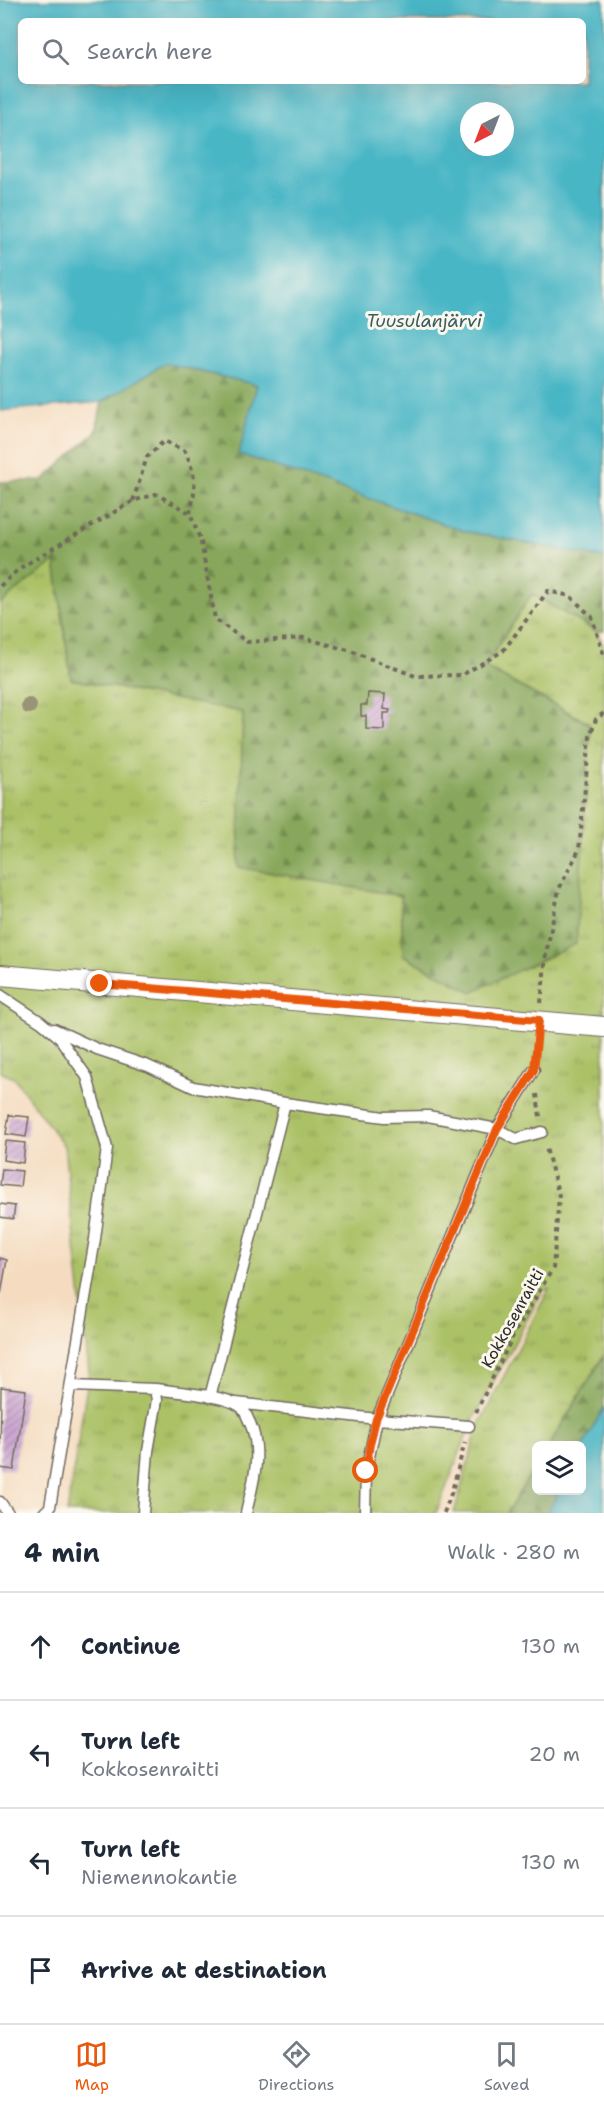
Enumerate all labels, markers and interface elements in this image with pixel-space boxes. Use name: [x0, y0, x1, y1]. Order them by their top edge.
search box: [18, 18, 586, 84]
icon: search: [39, 35, 72, 68]
text: Search here: [87, 37, 213, 66]
north arrow: [460, 102, 514, 156]
water label: Tuusulanjärvi: [366, 309, 483, 333]
route end: [86, 970, 112, 996]
street label: Kokkosenraitti: [476, 1265, 548, 1372]
map controls: [532, 1441, 586, 1495]
button: layers: [532, 1441, 586, 1495]
route start: [352, 1457, 378, 1483]
text: 4 min: [24, 1535, 100, 1570]
text: Walk · 280 m: [447, 1539, 580, 1565]
icon: ahead: [24, 1630, 57, 1663]
text: Continue: [81, 1632, 181, 1661]
text: 130 m: [521, 1633, 580, 1659]
text: Turn left: [81, 1727, 180, 1756]
icon: left: [24, 1738, 57, 1771]
text: 20 m: [529, 1741, 580, 1767]
text: Kokkosenraitti: [81, 1756, 219, 1782]
text: Turn left: [81, 1835, 180, 1864]
icon: left: [24, 1846, 57, 1879]
text: 130 m: [521, 1849, 580, 1875]
text: Niemennokantie: [81, 1864, 238, 1890]
icon: arrive: [24, 1954, 57, 1987]
text: Arrive at destination: [81, 1956, 327, 1985]
tab: Map: [75, 2038, 109, 2095]
tab: Directions: [258, 2038, 335, 2095]
tab: Saved: [484, 2038, 529, 2095]

